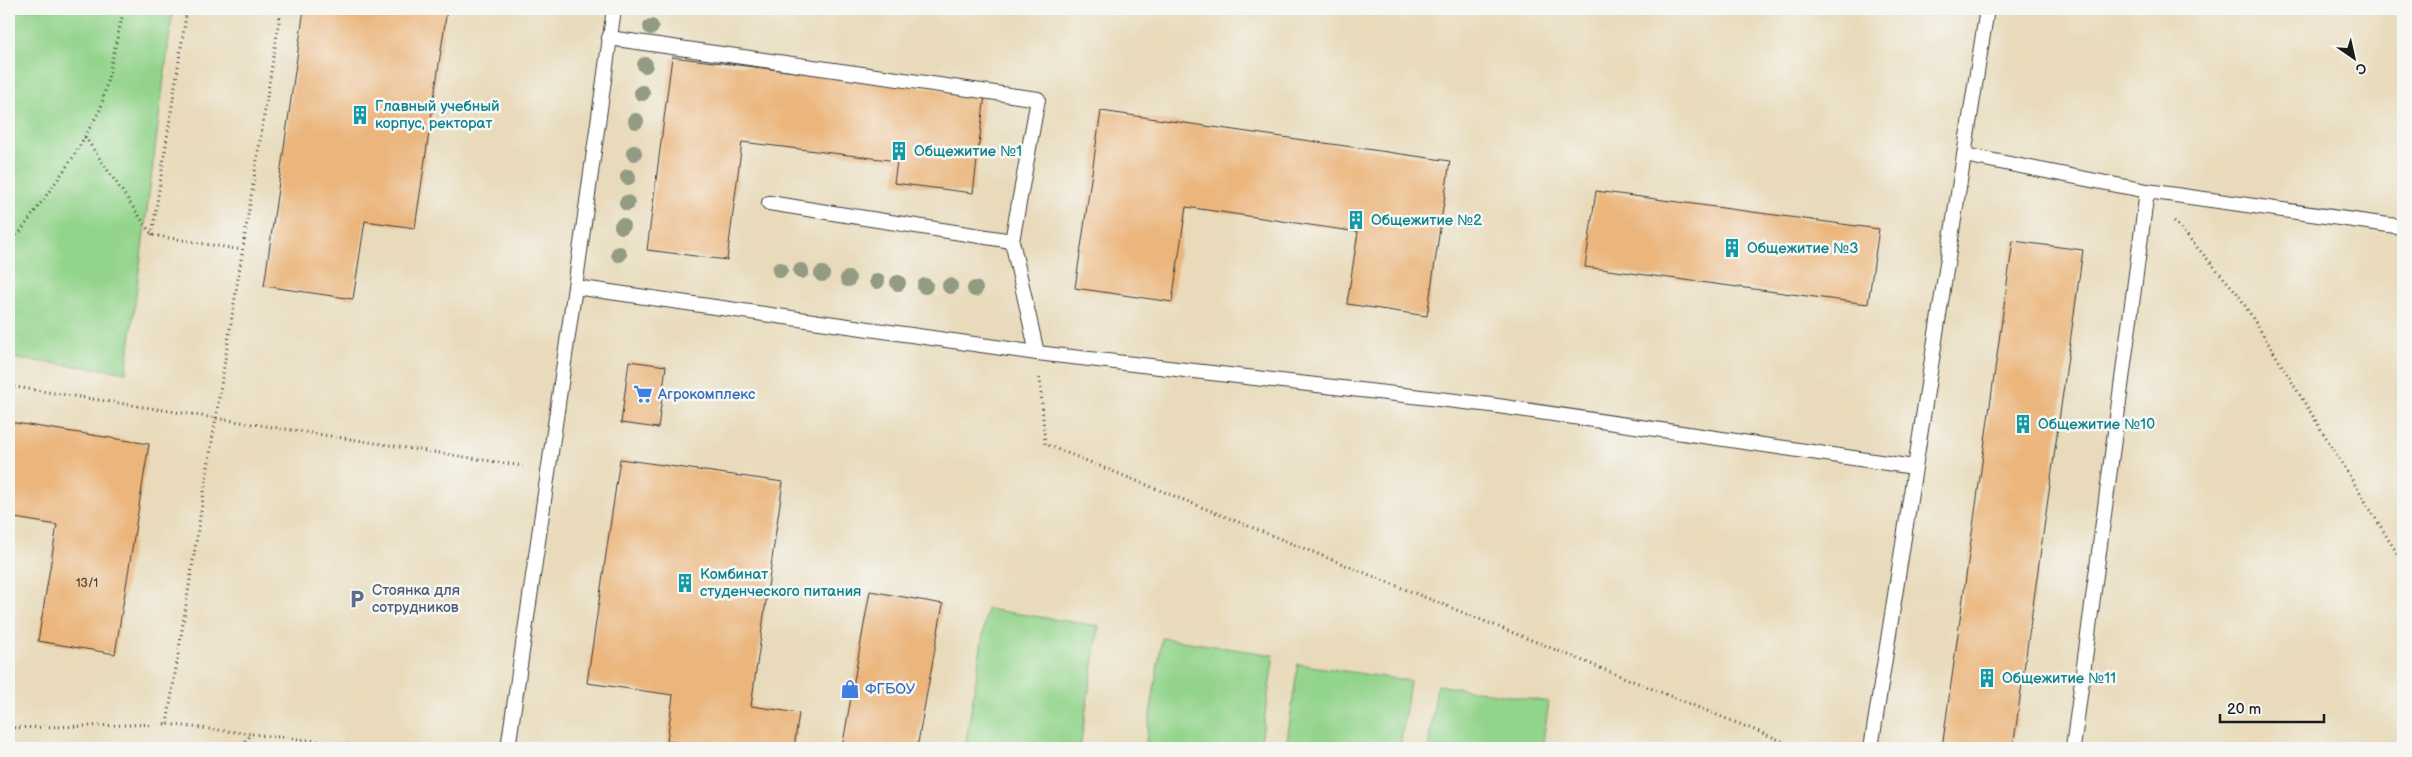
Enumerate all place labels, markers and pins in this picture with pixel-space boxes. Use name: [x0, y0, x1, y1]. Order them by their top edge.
place label: Главный учебный корпус, ректорат: [375, 97, 500, 133]
building icon: Главный учебный корпус, ректорат: [349, 104, 371, 126]
building icon: Общежитие №1: [888, 140, 910, 162]
place label: Общежитие №1: [914, 142, 1022, 161]
building icon: Общежитие №2: [1345, 209, 1367, 231]
place label: Общежитие №2: [1371, 211, 1482, 230]
building icon: Общежитие №3: [1721, 237, 1743, 259]
place label: Общежитие №3: [1747, 239, 1859, 258]
supermarket icon: Агрокомплекс: [632, 383, 654, 405]
place label: Агрокомплекс: [657, 385, 756, 404]
building icon: Общежитие №10: [2012, 413, 2034, 435]
place label: Общежитие №10: [2038, 415, 2155, 434]
place label: Комбинат студенческого питания: [700, 565, 861, 601]
building icon: Комбинат студенческого питания: [674, 572, 696, 594]
place label: Стоянка для сотрудников: [372, 581, 460, 617]
parking icon: Стоянка для сотрудников: [346, 588, 368, 610]
building icon: Общежитие №11: [1976, 667, 1998, 689]
place label: Общежитие №11: [2002, 669, 2116, 688]
shop icon: ФГБОУ: [839, 678, 861, 700]
place label: ФГБОУ: [865, 680, 916, 699]

